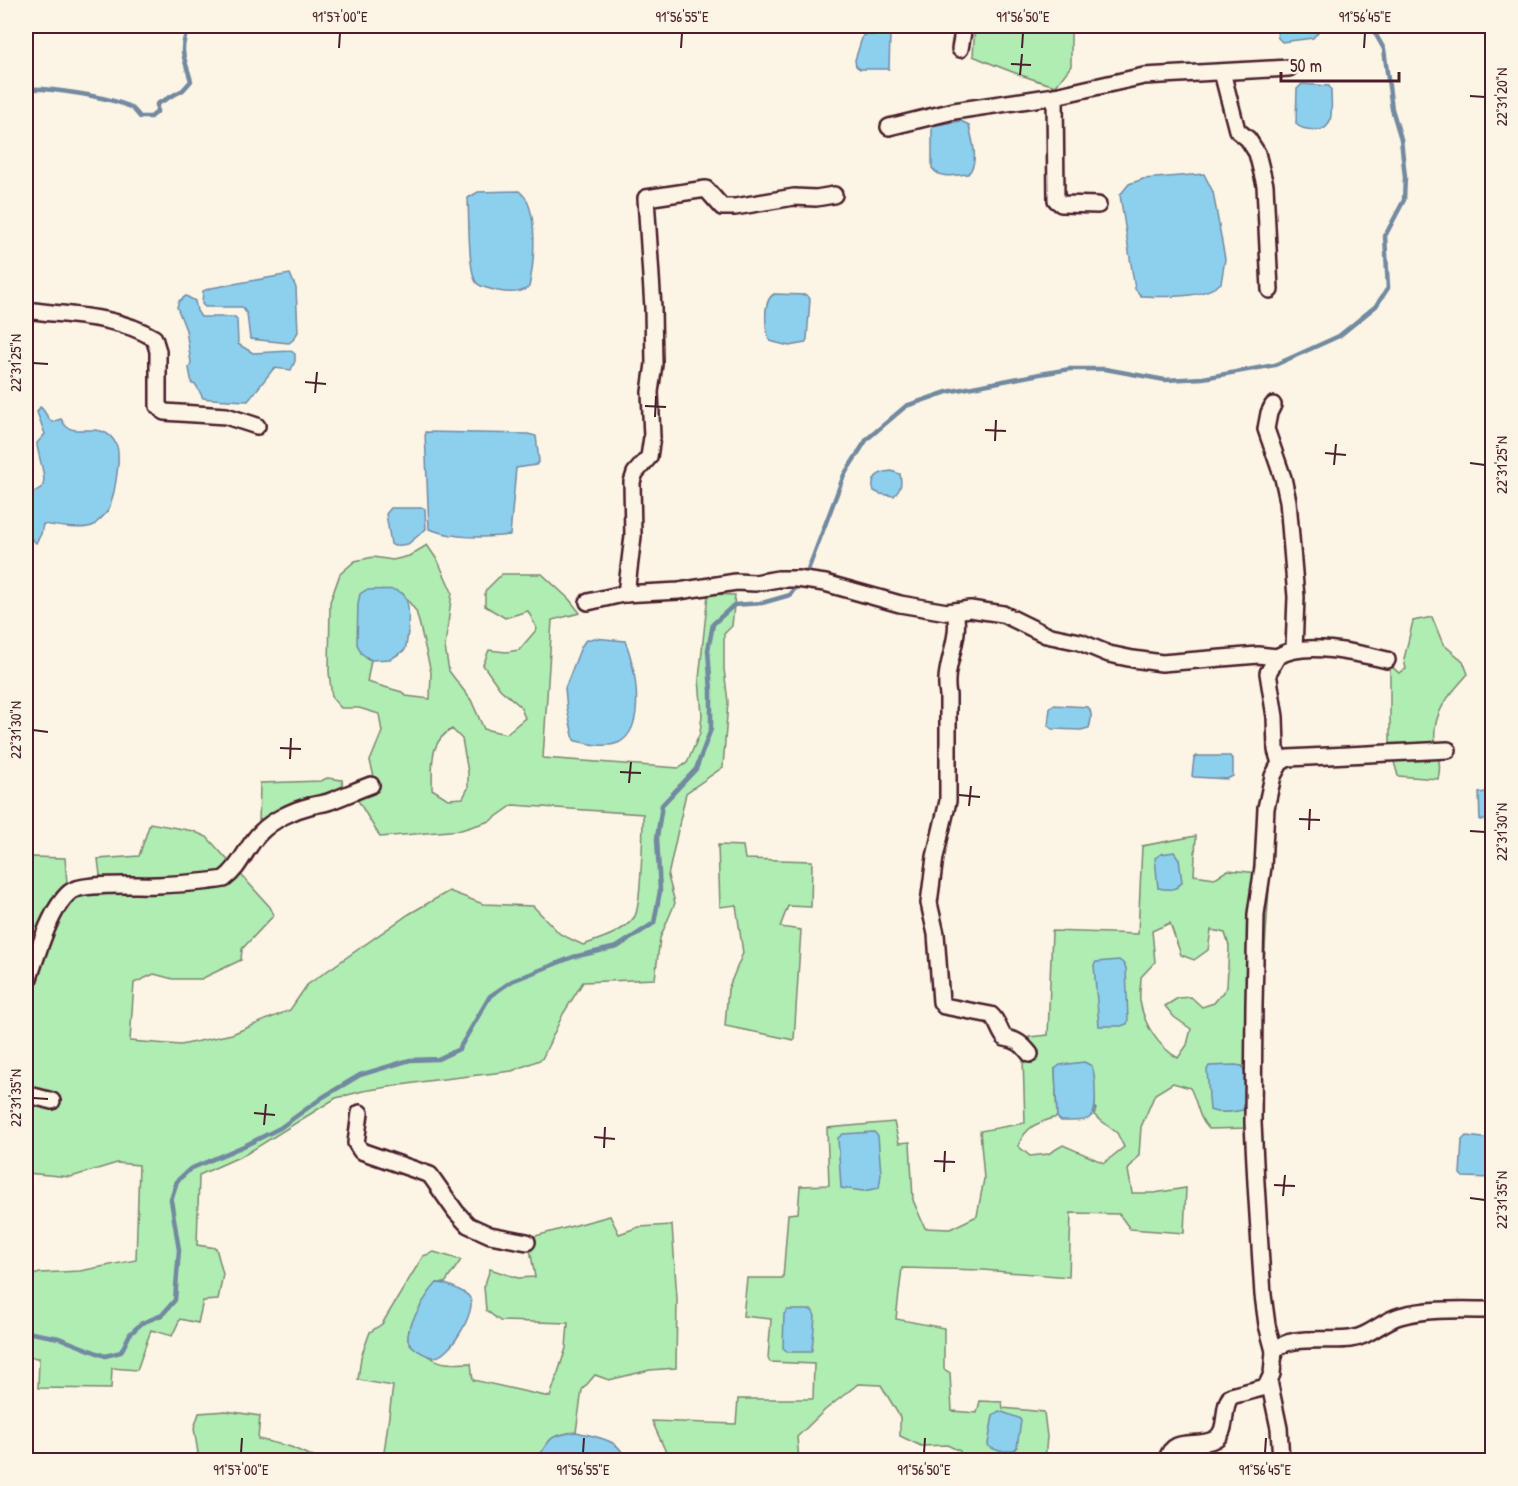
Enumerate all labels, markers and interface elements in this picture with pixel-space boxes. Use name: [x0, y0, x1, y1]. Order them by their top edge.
text: 91°57'00"E: [312, 6, 368, 27]
text: 91°56'55"E: [655, 6, 709, 27]
text: 91°56'50"E: [996, 6, 1050, 27]
text: 91°56'45"E: [1339, 6, 1392, 27]
scale bar: [1281, 45, 1400, 83]
text: 50 m: [1290, 53, 1322, 78]
text: 22°31'20"N: [1491, 68, 1512, 126]
text: 22°31'25"N: [5, 334, 26, 392]
text: 22°31'25"N: [1491, 436, 1512, 494]
text: 22°31'30"N: [5, 701, 26, 759]
text: 22°31'30"N: [1491, 803, 1512, 861]
text: 22°31'35"N: [5, 1069, 26, 1127]
text: 22°31'35"N: [1491, 1171, 1512, 1229]
text: 91°57'00"E: [213, 1459, 269, 1480]
text: 91°56'55"E: [556, 1459, 610, 1480]
text: 91°56'50"E: [897, 1459, 951, 1480]
text: 91°56'45"E: [1239, 1459, 1292, 1480]

